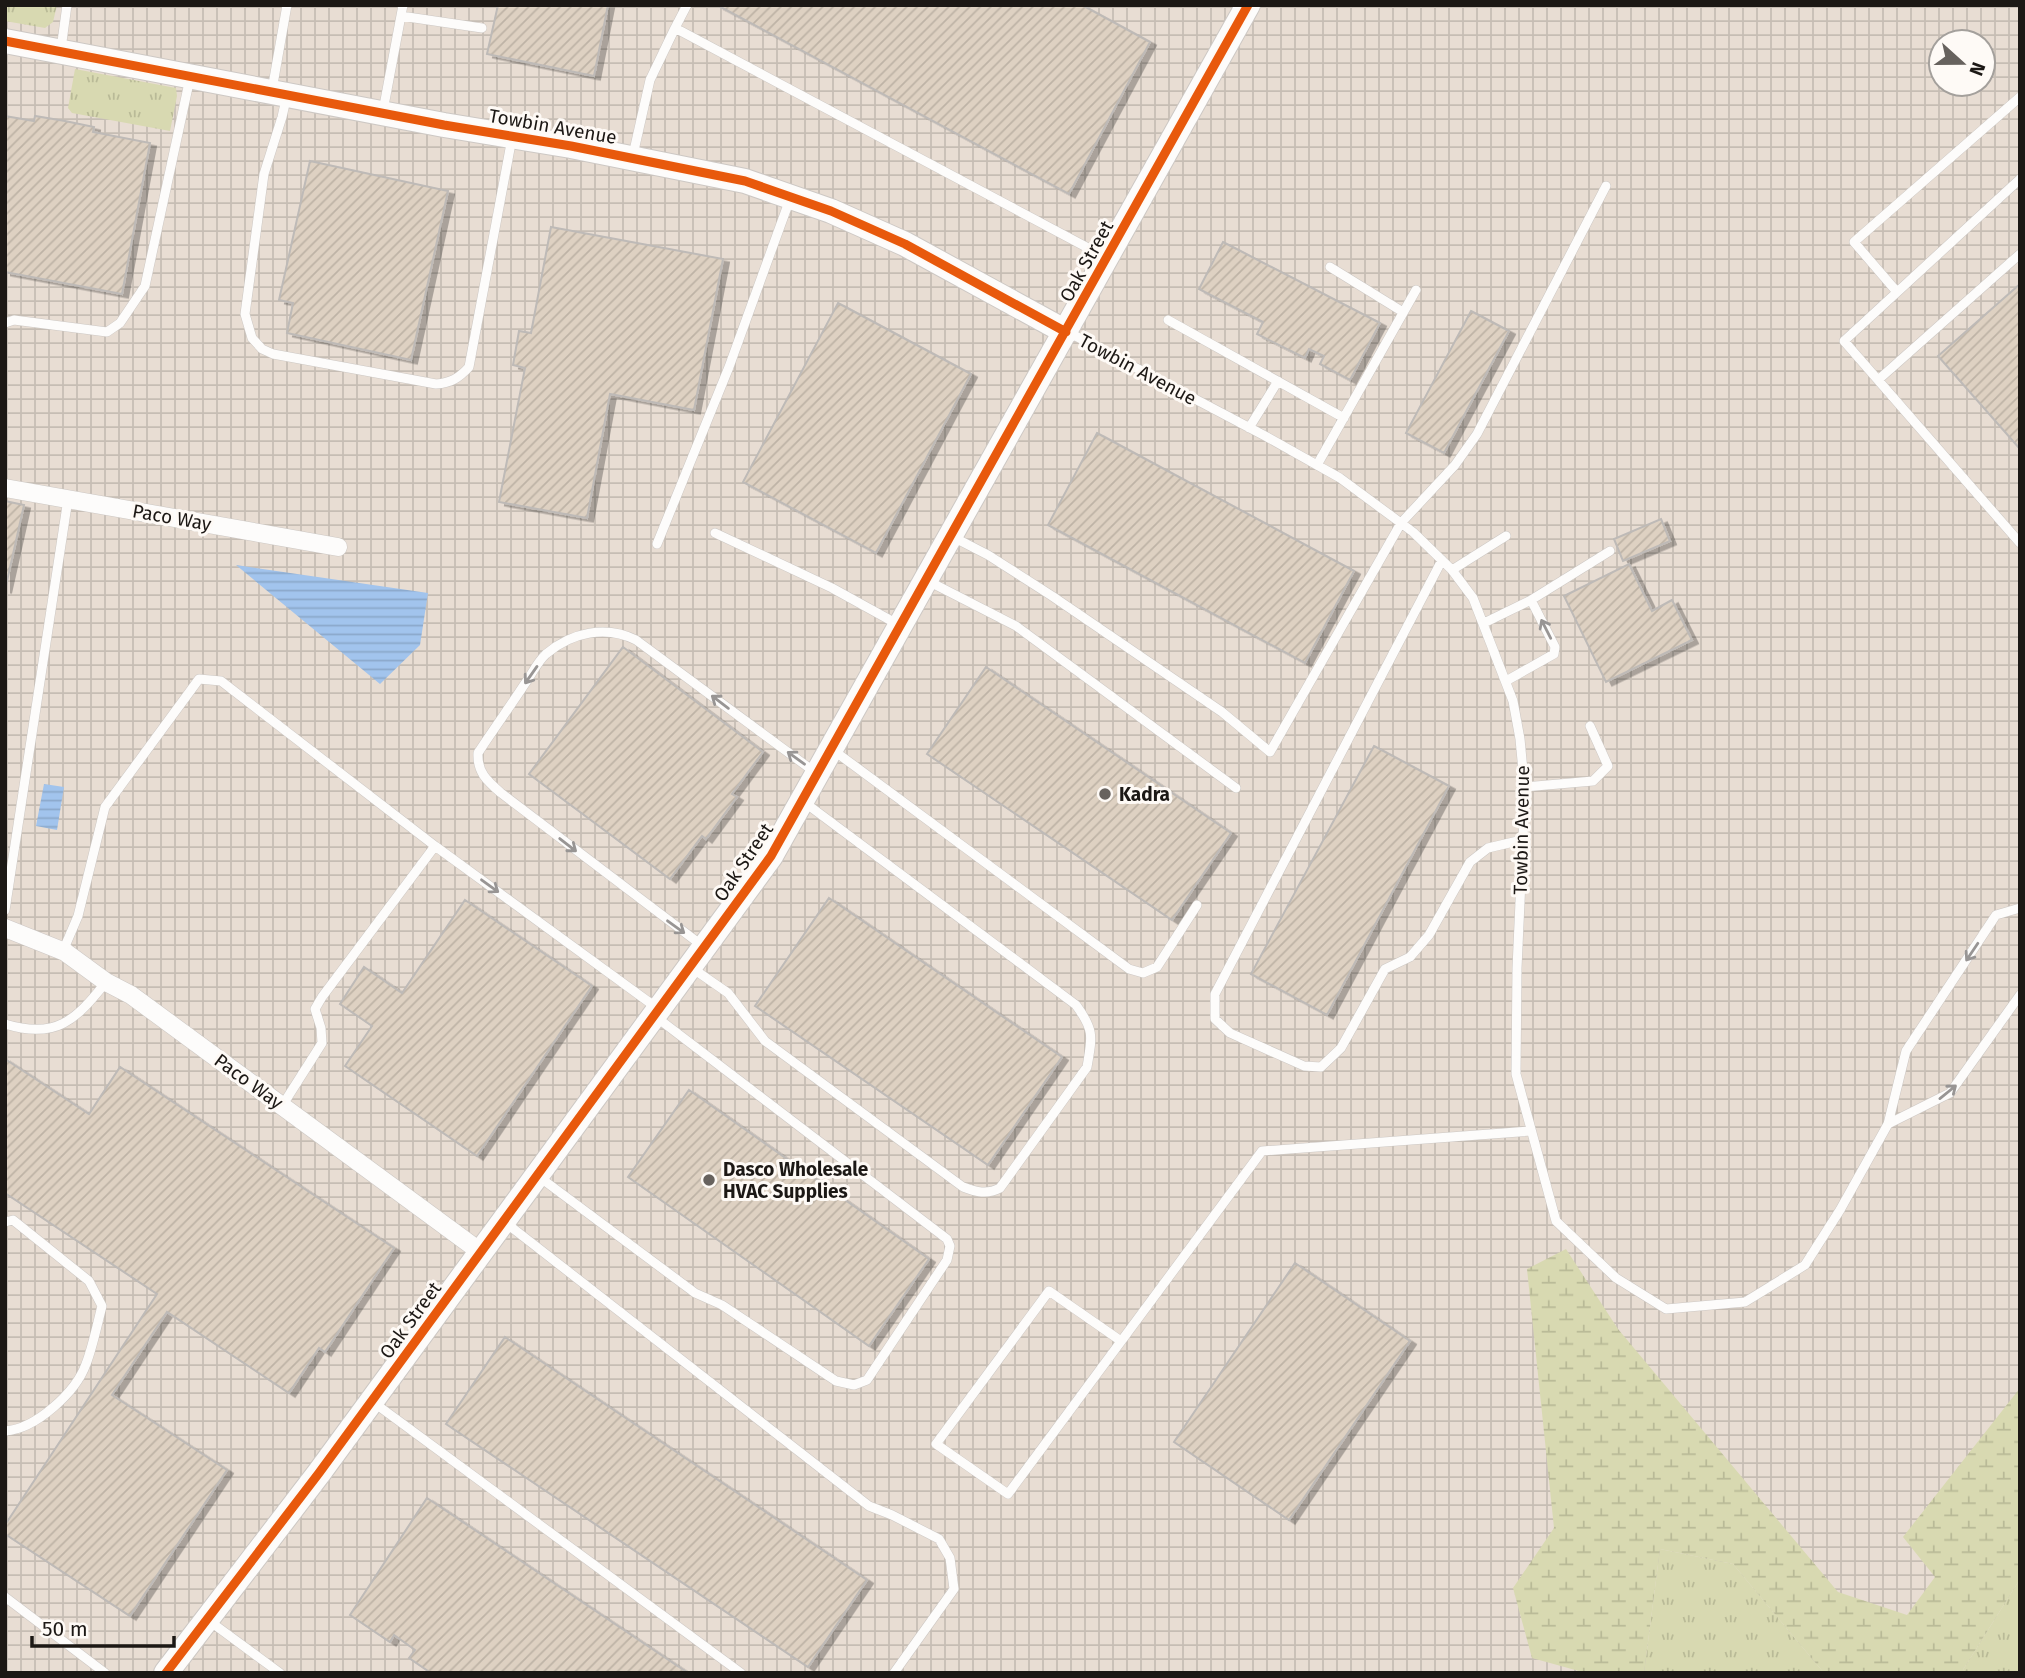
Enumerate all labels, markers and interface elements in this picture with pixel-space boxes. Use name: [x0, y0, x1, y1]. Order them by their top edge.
north arrow: [1927, 28, 1997, 98]
text: N: [1964, 59, 1990, 79]
street label: Towbin Avenue: [487, 104, 619, 149]
street label: Oak Street: [1055, 216, 1118, 306]
street label: Towbin Avenue: [1075, 329, 1200, 410]
street label: Paco Way: [131, 499, 214, 536]
one-way arrow: [1538, 620, 1552, 640]
one-way arrow: [524, 665, 538, 685]
one-way arrow: [711, 694, 730, 709]
one-way arrow: [787, 751, 806, 766]
street label: Towbin Avenue: [1509, 765, 1534, 895]
place label: Kadra: [1119, 783, 1170, 806]
marker: Kadra: [1097, 786, 1113, 802]
street label: Oak Street: [709, 819, 778, 906]
one-way arrow: [558, 837, 576, 852]
one-way arrow: [480, 879, 499, 893]
one-way arrow: [666, 920, 685, 934]
one-way arrow: [1965, 941, 1979, 961]
street label: Paco Way: [210, 1049, 288, 1115]
one-way arrow: [1938, 1084, 1956, 1099]
place label: Dasco Wholesale HVAC Supplies: [723, 1158, 868, 1203]
marker: Dasco Wholesale HVAC Supplies: [701, 1172, 717, 1188]
street label: Oak Street: [375, 1277, 446, 1363]
scale bar: [32, 1604, 173, 1648]
text: 50 m: [42, 1616, 88, 1642]

